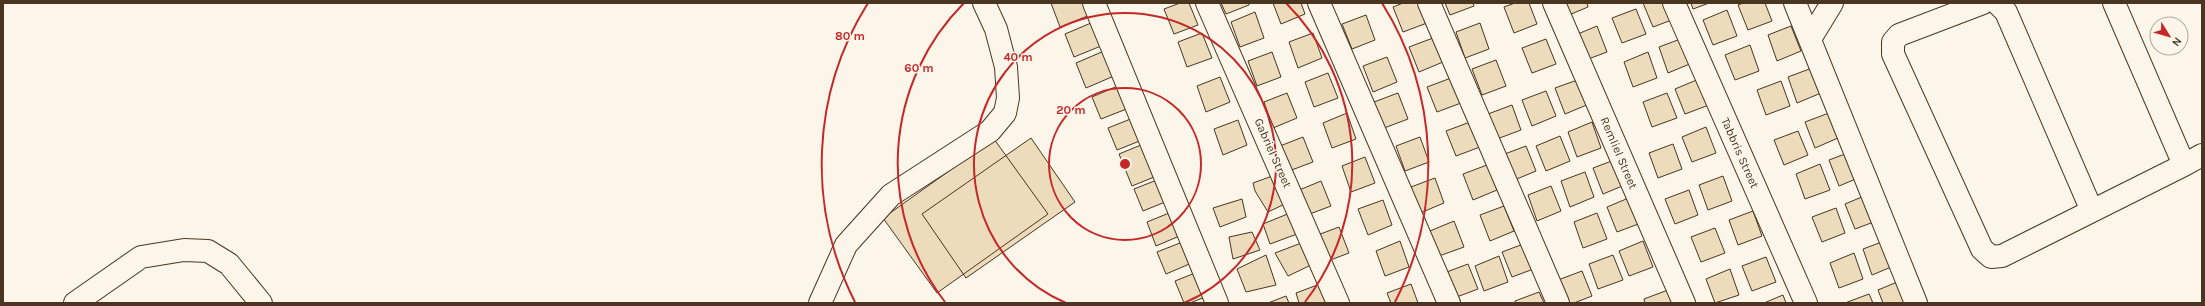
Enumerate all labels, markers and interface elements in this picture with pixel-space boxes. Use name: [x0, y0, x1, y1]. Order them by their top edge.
north arrow: [2149, 16, 2189, 56]
text: 80 m: [835, 29, 865, 43]
text: N: [2169, 35, 2184, 49]
text: 40 m: [1003, 50, 1033, 64]
text: 60 m: [904, 61, 934, 75]
text: 20 m: [1056, 103, 1086, 117]
street label: Remliel Street: [1598, 115, 1641, 192]
street label: Gabriel Street: [1251, 116, 1295, 190]
street label: Tabbris Street: [1718, 116, 1762, 191]
centre of rings: [1118, 157, 1132, 171]

